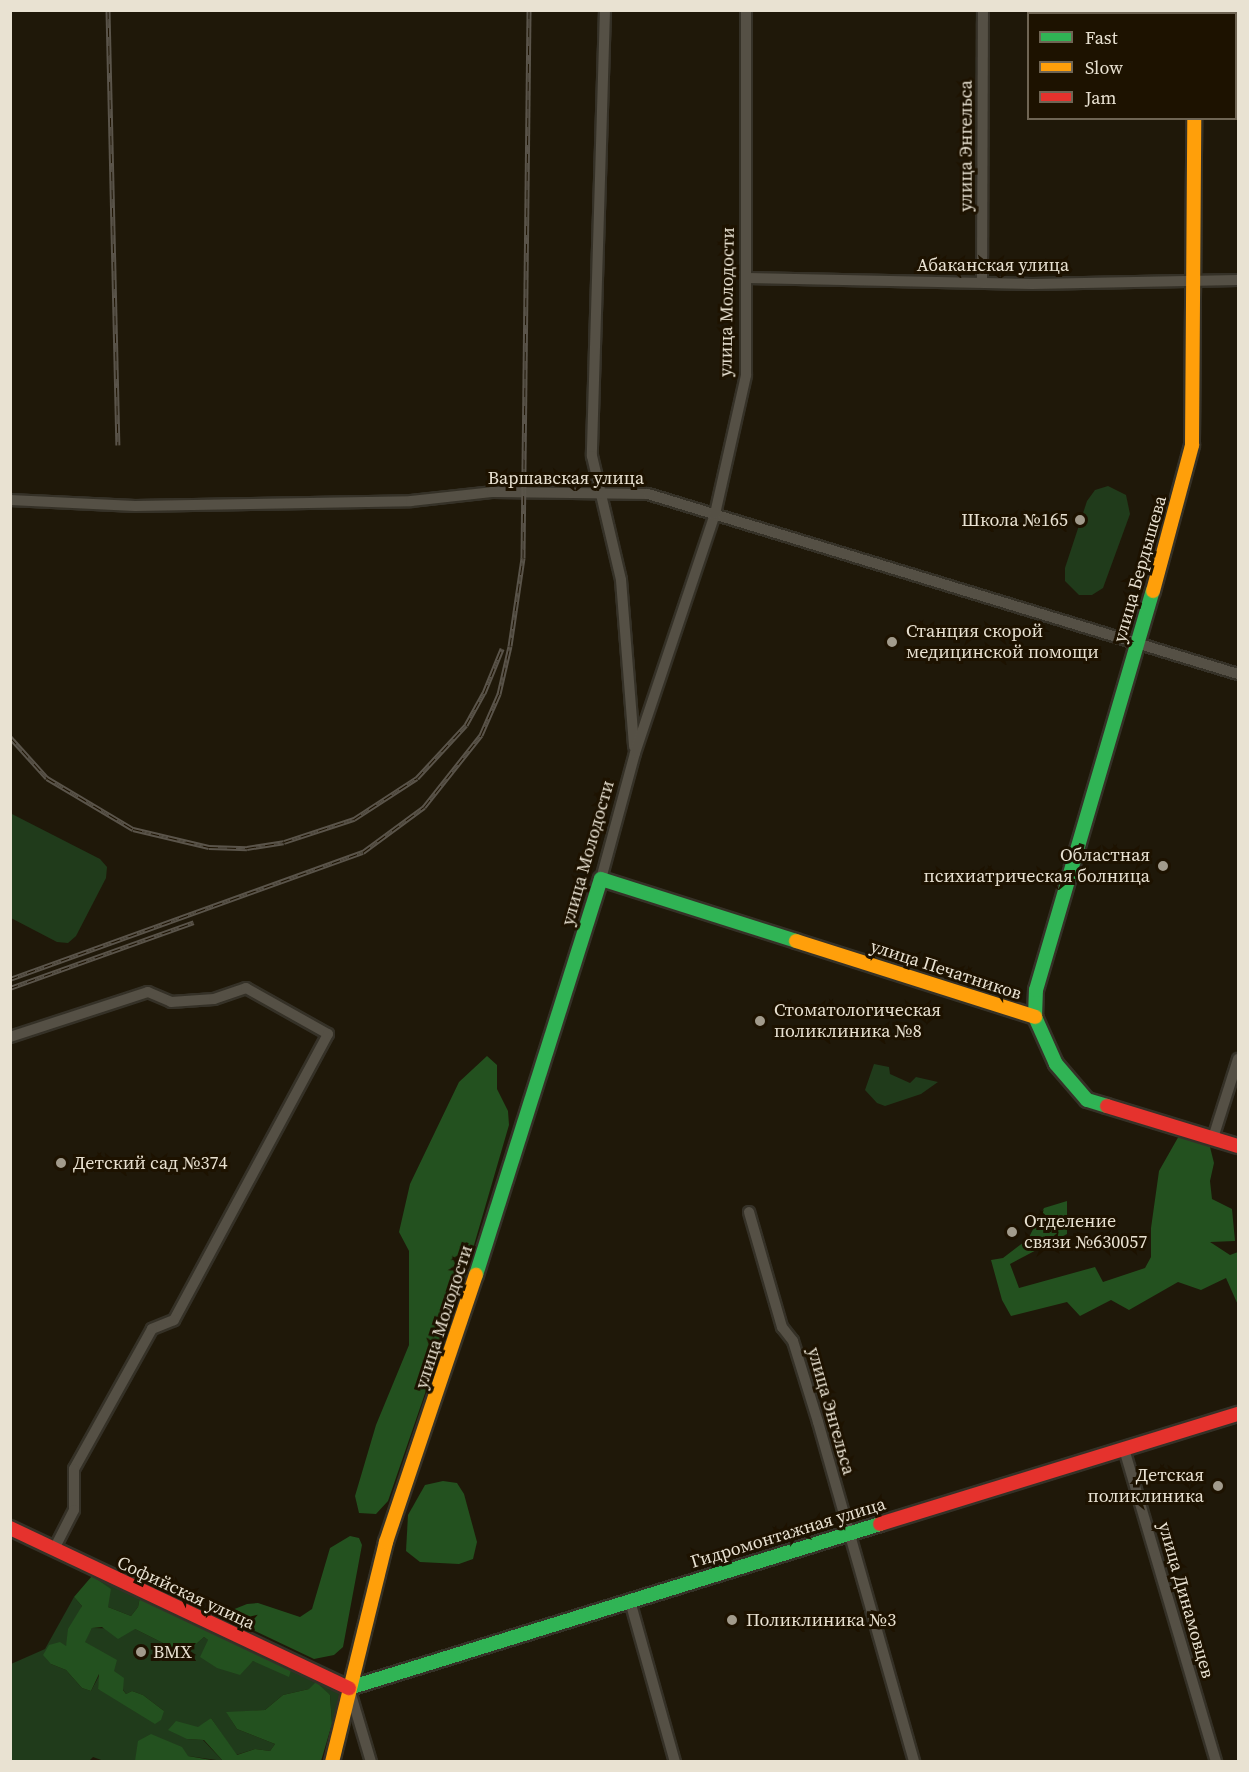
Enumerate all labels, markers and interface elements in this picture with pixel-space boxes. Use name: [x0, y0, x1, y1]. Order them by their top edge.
legend: [1027, 12, 1237, 120]
text: Fast: [1085, 25, 1118, 50]
text: Slow: [1085, 55, 1123, 80]
street label: улица Энгельса: [955, 80, 977, 212]
text: Jam: [1085, 85, 1117, 110]
street label: улица Молодости: [715, 227, 739, 377]
street label: Абаканская улица: [917, 254, 1069, 276]
street label: Варшавская улица: [488, 467, 644, 489]
street label: улица Бердышева: [1109, 493, 1171, 645]
place label: Школа №165: [961, 509, 1068, 531]
marker: Школа №165: [1073, 513, 1087, 527]
place label: Станция скорой медицинской помощи: [906, 621, 1099, 664]
marker: Станция скорой медицинской помощи: [883, 633, 901, 651]
street label: улица Молодости: [557, 778, 619, 928]
place label: Областная психиатрическая болница: [924, 845, 1150, 888]
marker: Областная психиатрическая болница: [1154, 857, 1172, 875]
street label: улица Печатников: [868, 935, 1024, 1005]
place label: Стоматологическая поликлиника №8: [774, 1000, 941, 1042]
marker: Стоматологическая поликлиника №8: [751, 1012, 769, 1030]
place label: Детский сад №374: [73, 1152, 228, 1174]
marker: Детский сад №374: [54, 1156, 68, 1170]
place label: Отделение связи №630057: [1024, 1211, 1147, 1254]
marker: Отделение связи №630057: [1005, 1225, 1019, 1239]
street label: улица Молодости: [411, 1242, 477, 1392]
street label: улица Энгельса: [802, 1345, 860, 1477]
place label: Детская поликлиника: [1088, 1465, 1204, 1508]
marker: Детская поликлиника: [1209, 1477, 1227, 1495]
street label: Гидромонтажная улица: [688, 1493, 888, 1573]
street label: улица Динамовцев: [1153, 1519, 1219, 1681]
street label: Софийская улица: [114, 1552, 258, 1634]
place label: Поликлиника №3: [746, 1609, 896, 1631]
marker: Поликлиника №3: [723, 1611, 741, 1629]
place label: BMX: [153, 1641, 192, 1663]
marker: BMX: [134, 1645, 148, 1659]

